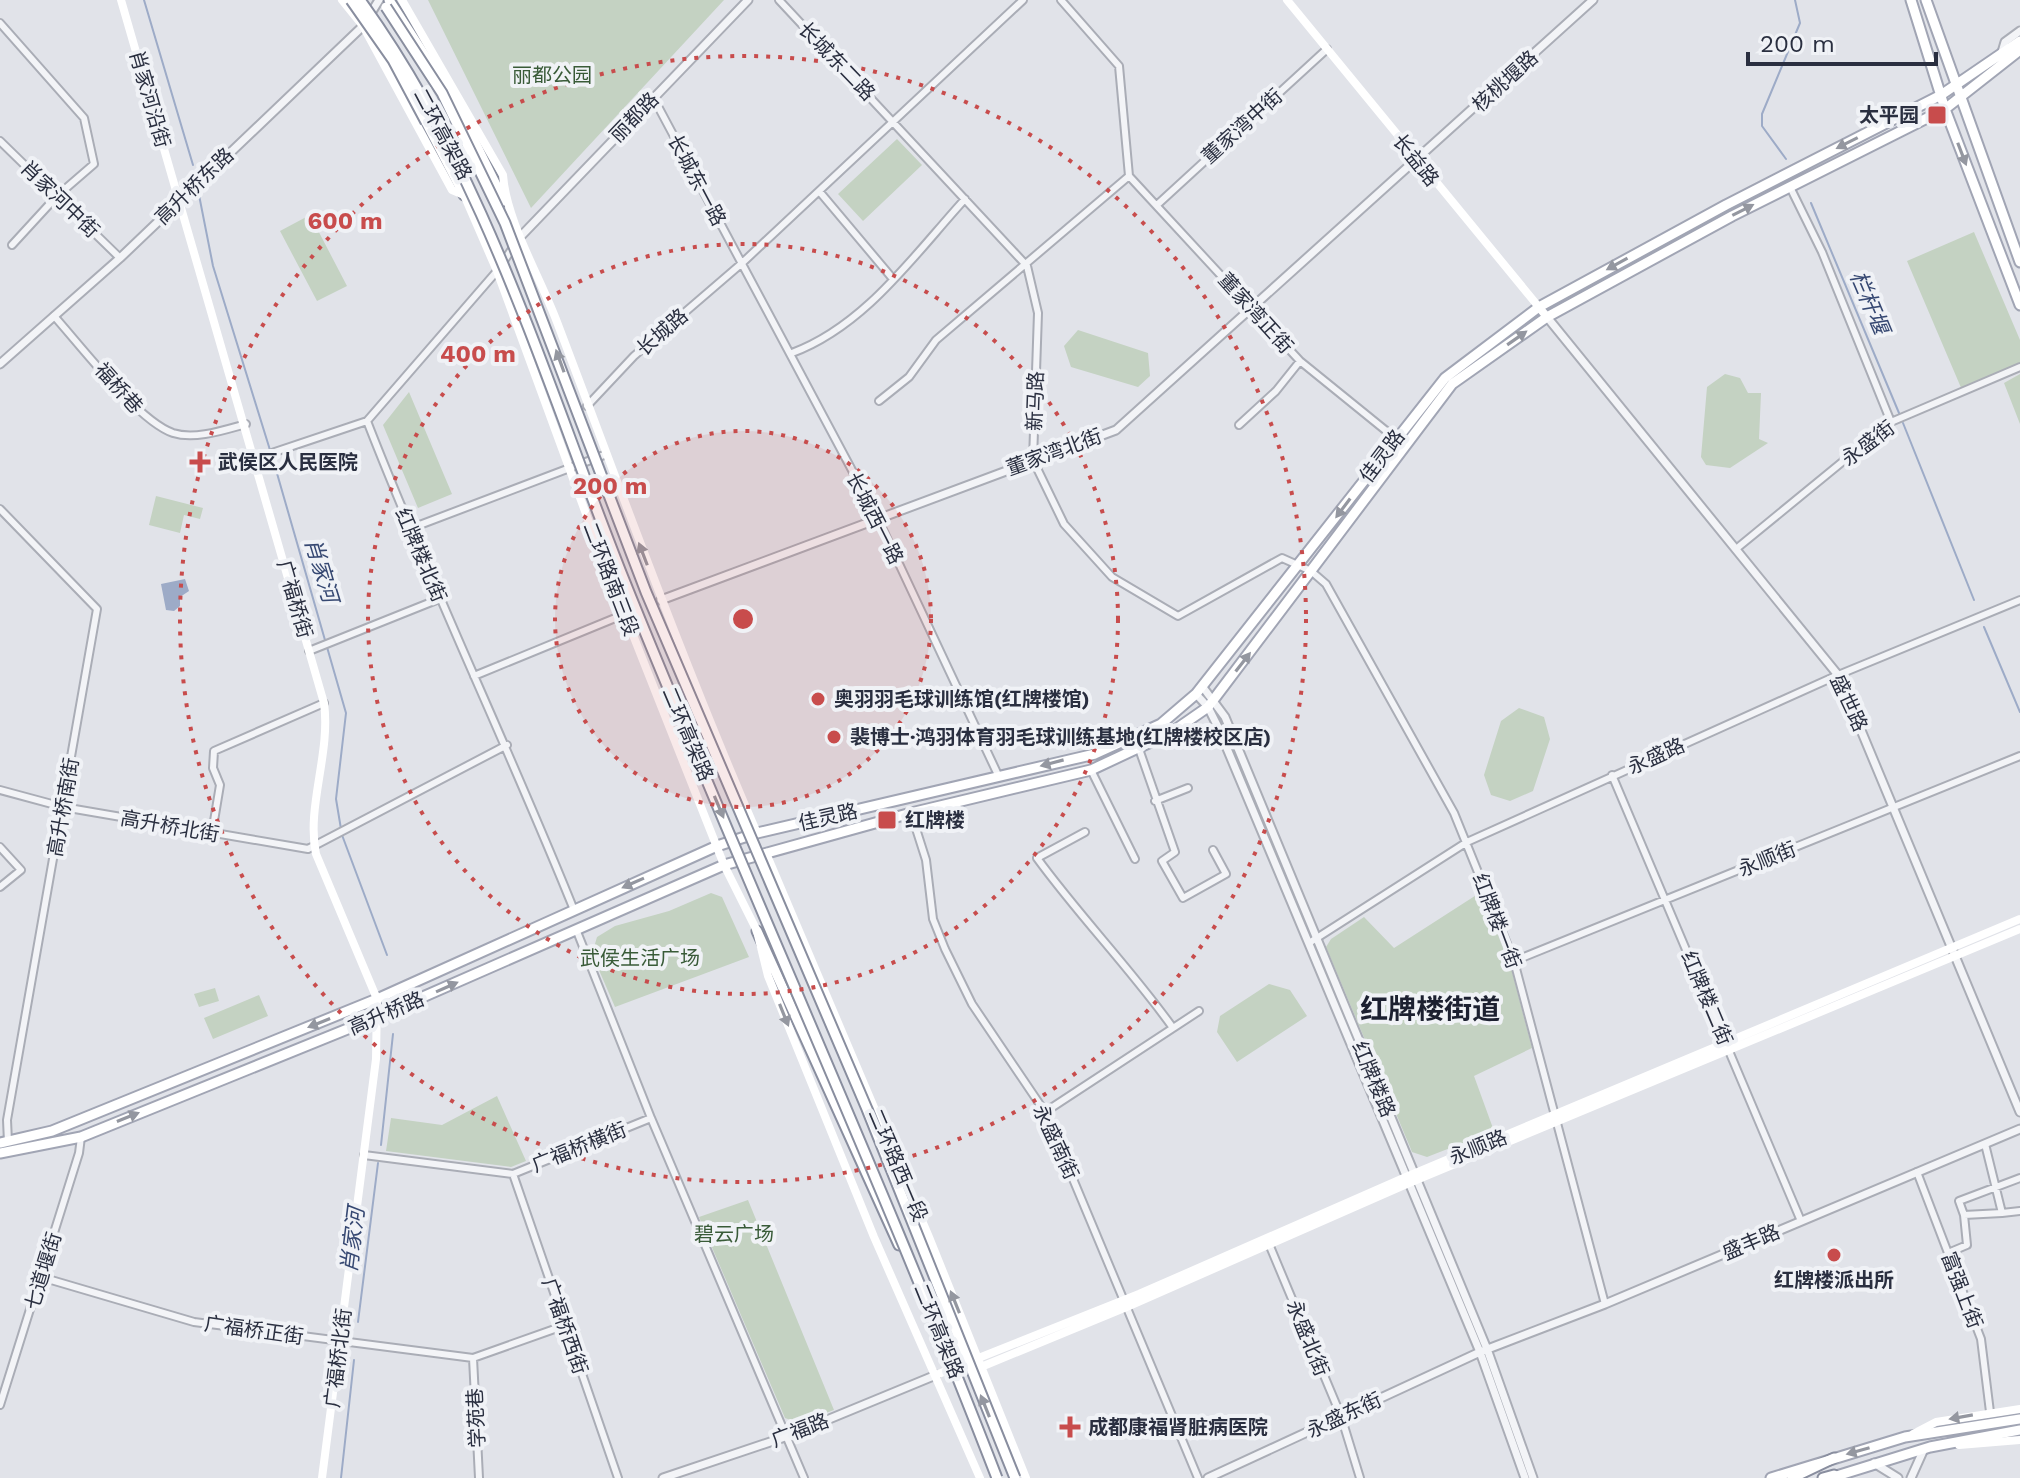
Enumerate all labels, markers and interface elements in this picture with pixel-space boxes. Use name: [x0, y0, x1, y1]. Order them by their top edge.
scale bar: [1748, 16, 1936, 66]
street label: 长城东二路: [794, 17, 880, 105]
text: 200 m: [1760, 30, 1835, 58]
street label: 核桃堰路: [1467, 45, 1543, 117]
street label: 肖家河沿街: [125, 48, 175, 150]
park label: 丽都公园: [512, 63, 592, 87]
street label: 二环高架路: [409, 84, 477, 184]
street label: 董家湾中街: [1197, 84, 1287, 168]
street label: 丽都路: [605, 87, 663, 147]
place label: 太平园: [1859, 103, 1919, 127]
marker: 太平园: [1926, 104, 1948, 126]
street label: 长益路: [1388, 129, 1444, 191]
street label: 长城东一路: [663, 130, 731, 230]
one-way arrow: [1835, 136, 1858, 150]
one-way arrow: [1956, 142, 1969, 166]
street label: 高升桥东路: [150, 143, 238, 229]
street label: 肖家河中街: [16, 156, 104, 242]
one-way arrow: [1732, 203, 1755, 217]
text: 600 m: [307, 207, 383, 235]
one-way arrow: [1605, 258, 1628, 271]
water label: 栏杆堰: [1845, 267, 1896, 341]
street label: 董家湾正街: [1214, 268, 1298, 358]
street label: 长城路: [631, 303, 693, 361]
one-way arrow: [1507, 331, 1528, 346]
text: 400 m: [440, 340, 516, 368]
one-way arrow: [553, 349, 566, 373]
street label: 福桥巷: [90, 358, 148, 418]
street label: 新马路: [1022, 371, 1048, 431]
street label: 永盛街: [1837, 415, 1899, 471]
street label: 董家湾北街: [1003, 424, 1105, 480]
street label: 佳灵路: [1354, 425, 1410, 487]
place label: 武侯区人民医院: [218, 450, 358, 474]
marker: 武侯区人民医院: [189, 451, 211, 473]
street label: 长城西一路: [842, 468, 908, 568]
text: 200 m: [573, 472, 647, 500]
one-way arrow: [1335, 498, 1351, 518]
street label: 红牌楼北街: [390, 504, 452, 606]
street label: 二环路南三段: [578, 519, 644, 639]
water label: 肖家河: [300, 535, 344, 609]
one-way arrow: [636, 542, 649, 566]
street label: 广福桥街: [272, 557, 318, 641]
centre of rings: [729, 605, 757, 633]
one-way arrow: [1234, 652, 1251, 672]
street label: 盛世路: [1825, 671, 1873, 735]
street label: 二环高架路: [657, 683, 719, 785]
place label: 奥羽羽毛球训练馆(红牌楼馆): [834, 687, 1090, 711]
marker: 奥羽羽毛球训练馆(红牌楼馆): [809, 690, 827, 708]
place label: 裴博士·鸿羽体育羽毛球训练基地(红牌楼校区店): [850, 725, 1271, 749]
marker: 裴博士·鸿羽体育羽毛球训练基地(红牌楼校区店): [825, 728, 843, 746]
street label: 永盛路: [1624, 733, 1688, 779]
street label: 高升桥南街: [42, 756, 84, 858]
one-way arrow: [1039, 758, 1064, 770]
one-way arrow: [713, 795, 726, 819]
street label: 佳灵路: [796, 799, 860, 835]
street label: 高升桥北街: [119, 805, 221, 847]
place label: 红牌楼: [905, 808, 965, 832]
marker: 红牌楼: [876, 809, 898, 831]
street label: 永顺街: [1735, 837, 1799, 881]
street label: 红牌楼一街: [1468, 870, 1526, 972]
one-way arrow: [622, 877, 645, 890]
park label: 武侯生活广场: [580, 946, 700, 970]
street label: 红牌楼二街: [1676, 947, 1738, 1049]
one-way arrow: [435, 980, 458, 993]
street label: 高升桥路: [344, 986, 428, 1040]
district label: 红牌楼街道: [1360, 993, 1500, 1026]
one-way arrow: [778, 1003, 791, 1027]
one-way arrow: [307, 1017, 331, 1030]
street label: 红牌楼路: [1347, 1037, 1401, 1121]
street label: 永盛南街: [1028, 1101, 1084, 1183]
street label: 二环路西一段: [864, 1105, 932, 1225]
one-way arrow: [116, 1111, 140, 1124]
street label: 广福桥横街: [528, 1117, 630, 1177]
street label: 永顺路: [1446, 1125, 1510, 1169]
water label: 肖家河: [336, 1202, 369, 1274]
street label: 盛丰路: [1719, 1219, 1783, 1265]
park label: 碧云广场: [694, 1222, 774, 1246]
street label: 七道堰街: [20, 1229, 66, 1313]
marker: 红牌楼派出所: [1825, 1246, 1843, 1264]
street label: 富强上街: [1936, 1248, 1988, 1332]
place label: 红牌楼派出所: [1774, 1268, 1894, 1292]
street label: 广福桥西街: [537, 1275, 593, 1377]
street label: 二环高架路: [909, 1280, 969, 1382]
one-way arrow: [948, 1290, 961, 1314]
street label: 永盛北街: [1282, 1296, 1334, 1380]
street label: 广福桥北街: [320, 1307, 356, 1409]
street label: 广福桥正街: [203, 1311, 305, 1349]
street label: 学苑巷: [462, 1387, 490, 1449]
street label: 永盛东街: [1303, 1387, 1385, 1443]
one-way arrow: [978, 1394, 991, 1418]
street label: 广福路: [768, 1408, 832, 1452]
one-way arrow: [1948, 1412, 1973, 1424]
place label: 成都康福肾脏病医院: [1088, 1415, 1268, 1439]
marker: 成都康福肾脏病医院: [1059, 1416, 1081, 1438]
one-way arrow: [1846, 1445, 1870, 1458]

